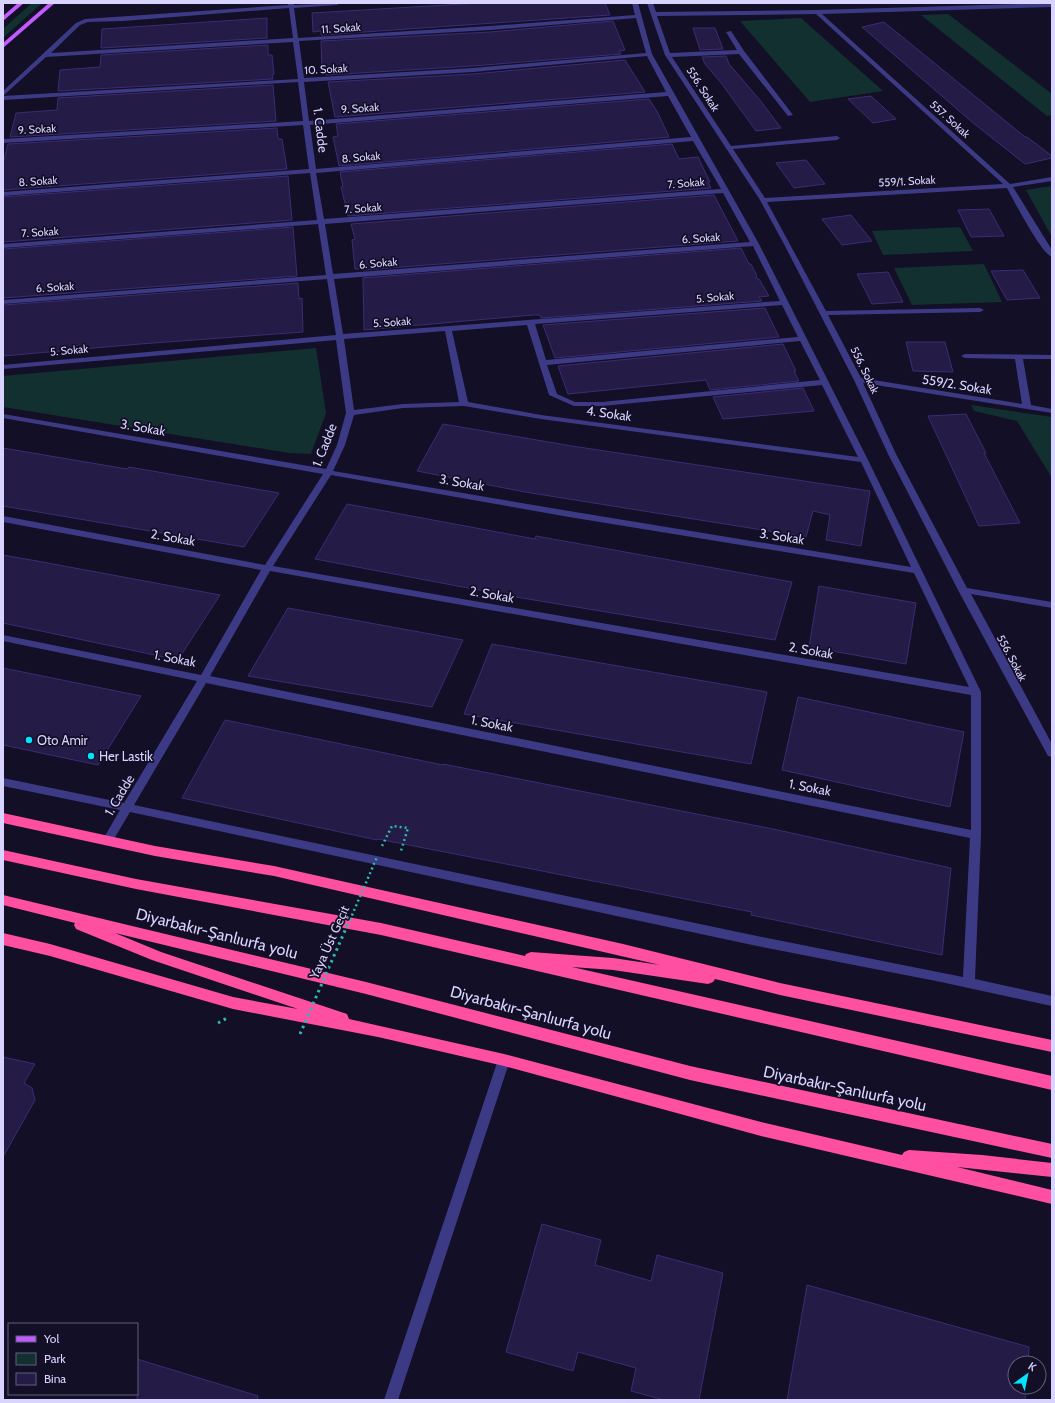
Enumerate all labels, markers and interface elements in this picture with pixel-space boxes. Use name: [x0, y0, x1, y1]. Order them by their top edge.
street label: 11. Sokak: [321, 20, 361, 36]
street label: 10. Sokak: [304, 61, 348, 77]
street label: 556. Sokak: [683, 64, 723, 114]
street label: 557. Sokak: [927, 97, 973, 141]
street label: 9. Sokak: [340, 100, 380, 116]
street label: 1. Cadde: [310, 107, 332, 154]
street label: 9. Sokak: [17, 121, 57, 137]
street label: 8. Sokak: [341, 148, 381, 166]
street label: 8. Sokak: [18, 173, 58, 189]
street label: 559/1. Sokak: [878, 173, 936, 189]
street label: 7. Sokak: [667, 174, 705, 192]
street label: 7. Sokak: [344, 200, 382, 216]
street label: 7. Sokak: [21, 224, 59, 240]
street label: 6. Sokak: [681, 230, 721, 246]
street label: 6. Sokak: [358, 254, 398, 272]
street label: 6. Sokak: [35, 279, 75, 295]
street label: 5. Sokak: [695, 288, 735, 306]
street label: 5. Sokak: [372, 314, 412, 330]
street label: 5. Sokak: [49, 341, 89, 359]
street label: 556. Sokak: [848, 344, 882, 396]
street label: 559/2. Sokak: [921, 371, 993, 397]
street label: 4. Sokak: [585, 402, 633, 424]
street label: 3. Sokak: [119, 415, 167, 439]
street label: 1. Cadde: [308, 421, 340, 469]
street label: 3. Sokak: [438, 470, 486, 494]
street label: 2. Sokak: [149, 525, 197, 549]
street label: 3. Sokak: [758, 525, 806, 547]
street label: 2. Sokak: [468, 582, 516, 606]
street label: 556. Sokak: [994, 632, 1030, 684]
street label: 2. Sokak: [787, 638, 835, 662]
street label: 1. Sokak: [153, 646, 198, 670]
street label: 1. Sokak: [470, 711, 515, 735]
place label: Oto Amir: [37, 732, 89, 748]
marker: Oto Amir: [24, 735, 34, 745]
place label: Her Lastik: [99, 748, 153, 764]
marker: Her Lastik: [86, 751, 96, 761]
street label: 1. Cadde: [101, 771, 138, 818]
street label: 1. Sokak: [788, 775, 833, 799]
street label: Yaya Üst Geçit: [305, 902, 353, 982]
street label: Diyarbakır-Şanlıurfa yolu: [134, 904, 300, 963]
street label: Diyarbakır-Şanlıurfa yolu: [448, 982, 614, 1043]
street label: Diyarbakır-Şanlıurfa yolu: [762, 1062, 928, 1115]
legend: [8, 1323, 138, 1395]
text: Yol: [43, 1331, 59, 1346]
text: Park: [44, 1351, 66, 1366]
north arrow: [1007, 1355, 1047, 1395]
text: K: [1026, 1359, 1039, 1374]
text: Bina: [44, 1371, 66, 1386]

